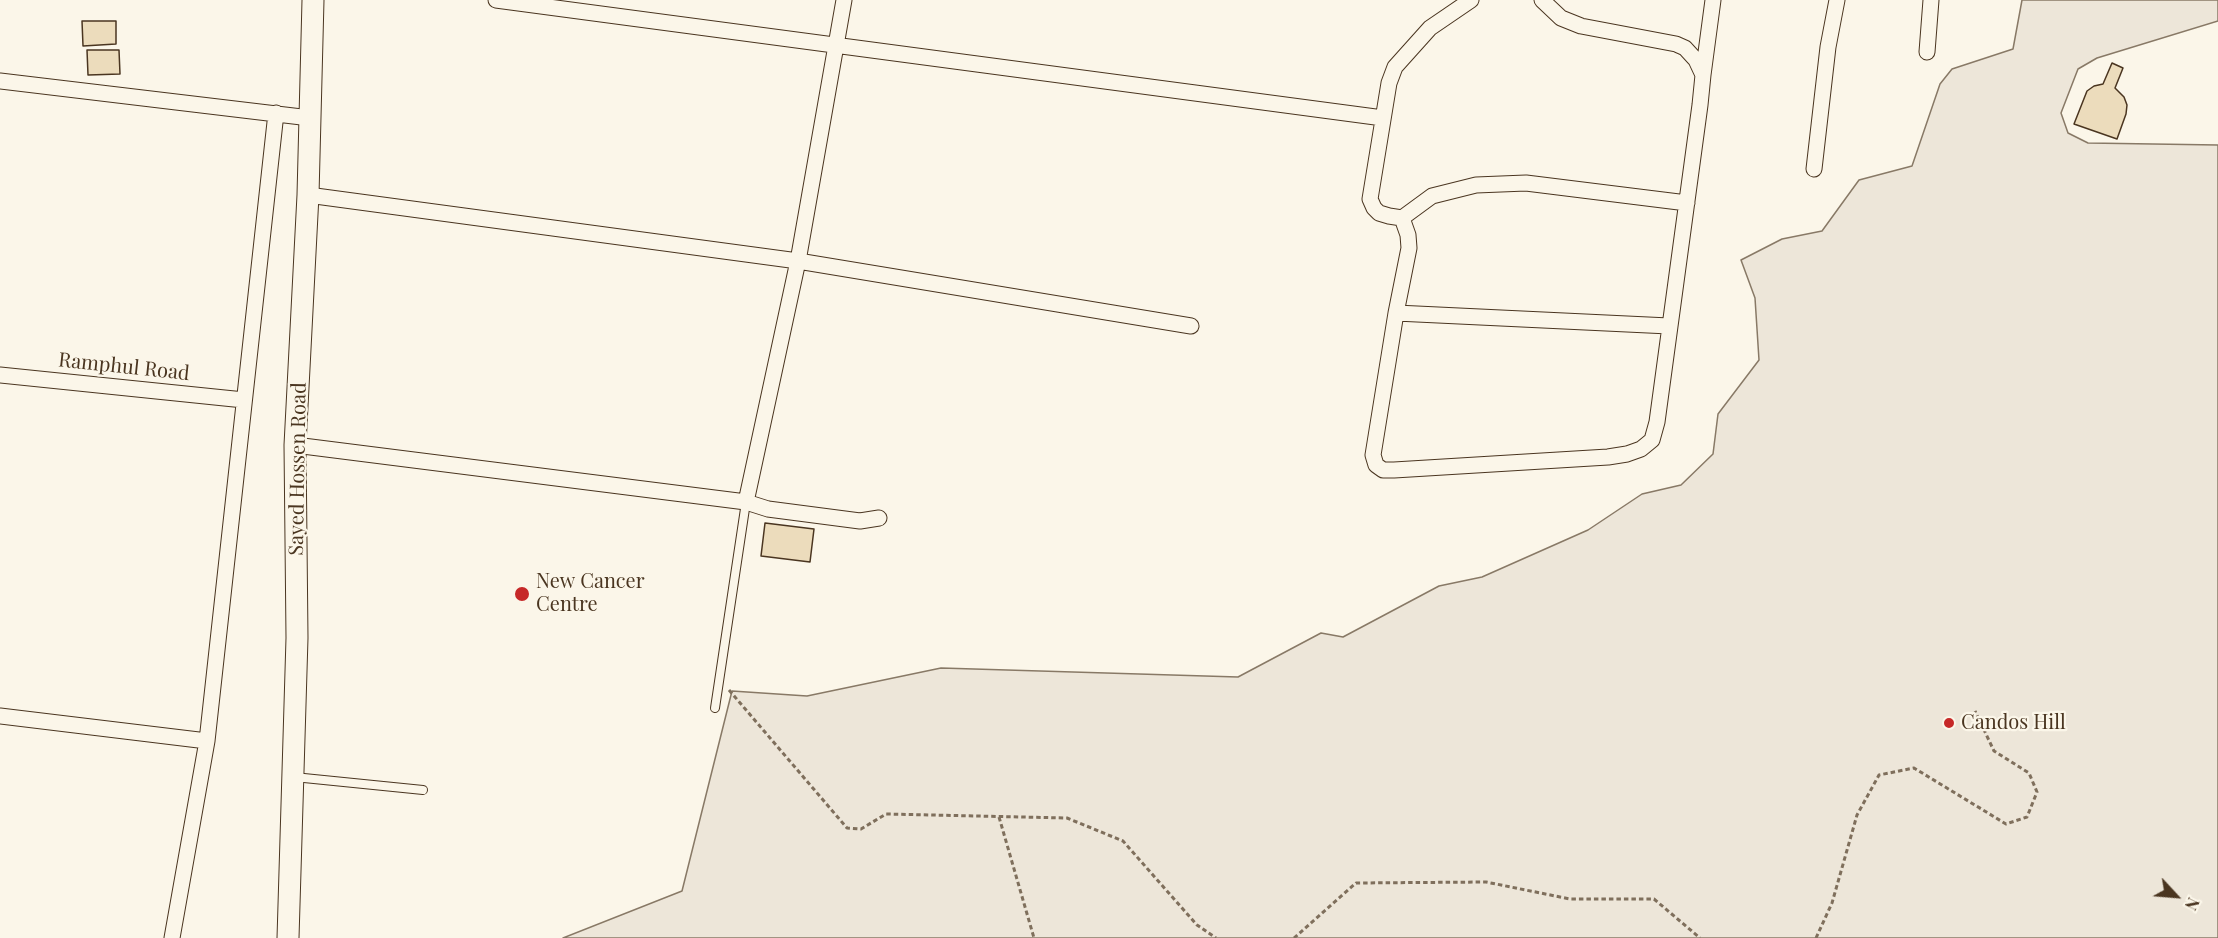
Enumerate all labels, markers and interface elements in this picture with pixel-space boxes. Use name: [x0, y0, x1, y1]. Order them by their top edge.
street label: Ramphul Road: [57, 348, 191, 386]
street label: Sayed Hossen Road: [284, 382, 312, 556]
place label: New Cancer Centre: [536, 570, 645, 617]
marker: New Cancer Centre: [513, 585, 531, 603]
place label: Candos Hill: [1961, 711, 2066, 735]
marker: Candos Hill: [1942, 716, 1956, 730]
north arrow: [2146, 866, 2206, 926]
text: N: [2181, 894, 2205, 914]

